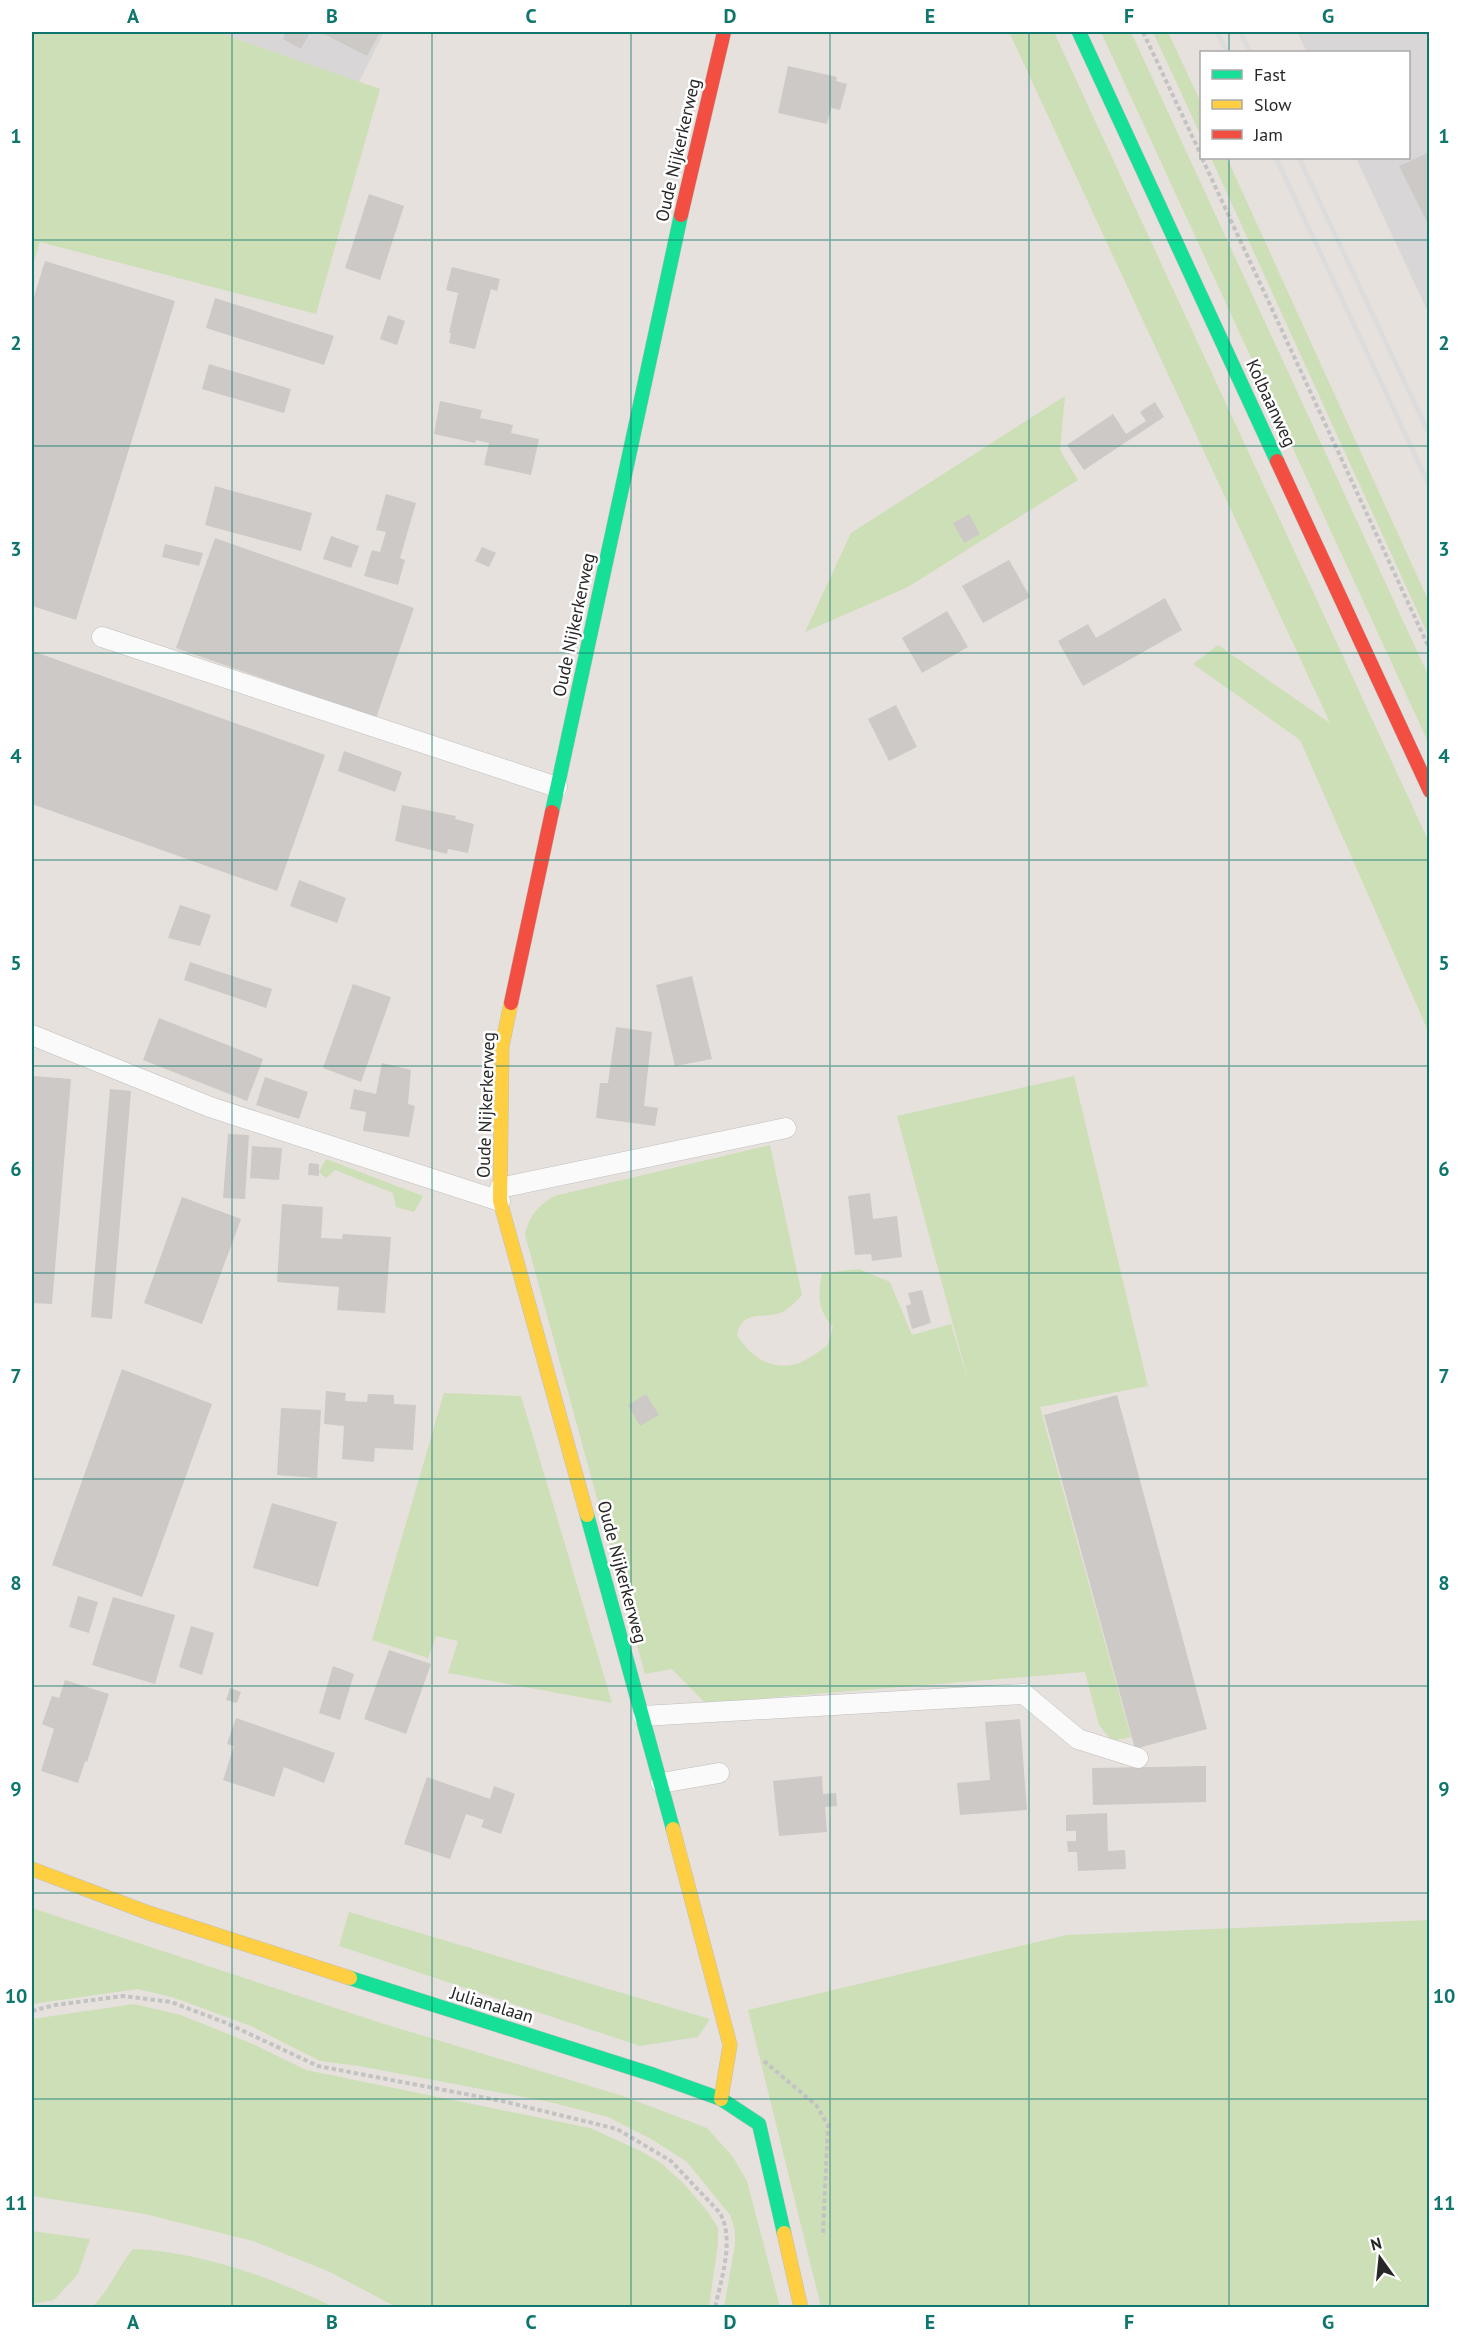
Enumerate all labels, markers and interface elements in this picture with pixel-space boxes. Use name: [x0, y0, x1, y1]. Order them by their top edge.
text: A: [127, 3, 140, 29]
text: B: [326, 3, 338, 29]
text: C: [525, 3, 537, 29]
text: D: [724, 3, 737, 29]
text: E: [925, 3, 935, 29]
text: F: [1124, 3, 1134, 29]
text: G: [1322, 3, 1334, 29]
legend: [1200, 51, 1410, 159]
text: Fast: [1254, 63, 1286, 86]
street label: Oude Nijkerkerweg: [650, 76, 705, 224]
text: Slow: [1254, 93, 1292, 116]
text: 1: [10, 123, 22, 149]
text: Jam: [1253, 123, 1283, 146]
text: 1: [1438, 123, 1450, 149]
text: 2: [10, 330, 22, 356]
text: 2: [1438, 330, 1450, 356]
street label: Kolbaanweg: [1241, 355, 1302, 450]
text: 3: [10, 536, 22, 562]
text: 3: [1438, 536, 1450, 562]
street label: Oude Nijkerkerweg: [547, 551, 600, 699]
text: 4: [10, 743, 22, 769]
text: 4: [1438, 743, 1450, 769]
text: 5: [10, 950, 22, 976]
text: 5: [1438, 950, 1450, 976]
street label: Oude Nijkerkerweg: [471, 1031, 500, 1179]
text: 6: [10, 1156, 22, 1182]
text: 6: [1438, 1156, 1450, 1182]
text: 7: [10, 1363, 22, 1389]
text: 7: [1438, 1363, 1450, 1389]
street label: Oude Nijkerkerweg: [592, 1498, 653, 1646]
text: 8: [10, 1570, 22, 1596]
text: 8: [1438, 1570, 1450, 1596]
text: 9: [10, 1776, 22, 1802]
text: 9: [1438, 1776, 1450, 1802]
street label: Julianalaan: [447, 1981, 536, 2028]
text: 10: [5, 1983, 27, 2009]
text: 10: [1433, 1983, 1455, 2009]
text: 11: [5, 2190, 27, 2216]
text: 11: [1433, 2190, 1455, 2216]
north arrow: [1350, 2228, 1410, 2288]
text: N: [1368, 2232, 1384, 2255]
text: A: [127, 2309, 140, 2335]
text: B: [326, 2309, 338, 2335]
text: C: [525, 2309, 537, 2335]
text: D: [724, 2309, 737, 2335]
text: E: [925, 2309, 935, 2335]
text: F: [1124, 2309, 1134, 2335]
text: G: [1322, 2309, 1334, 2335]

